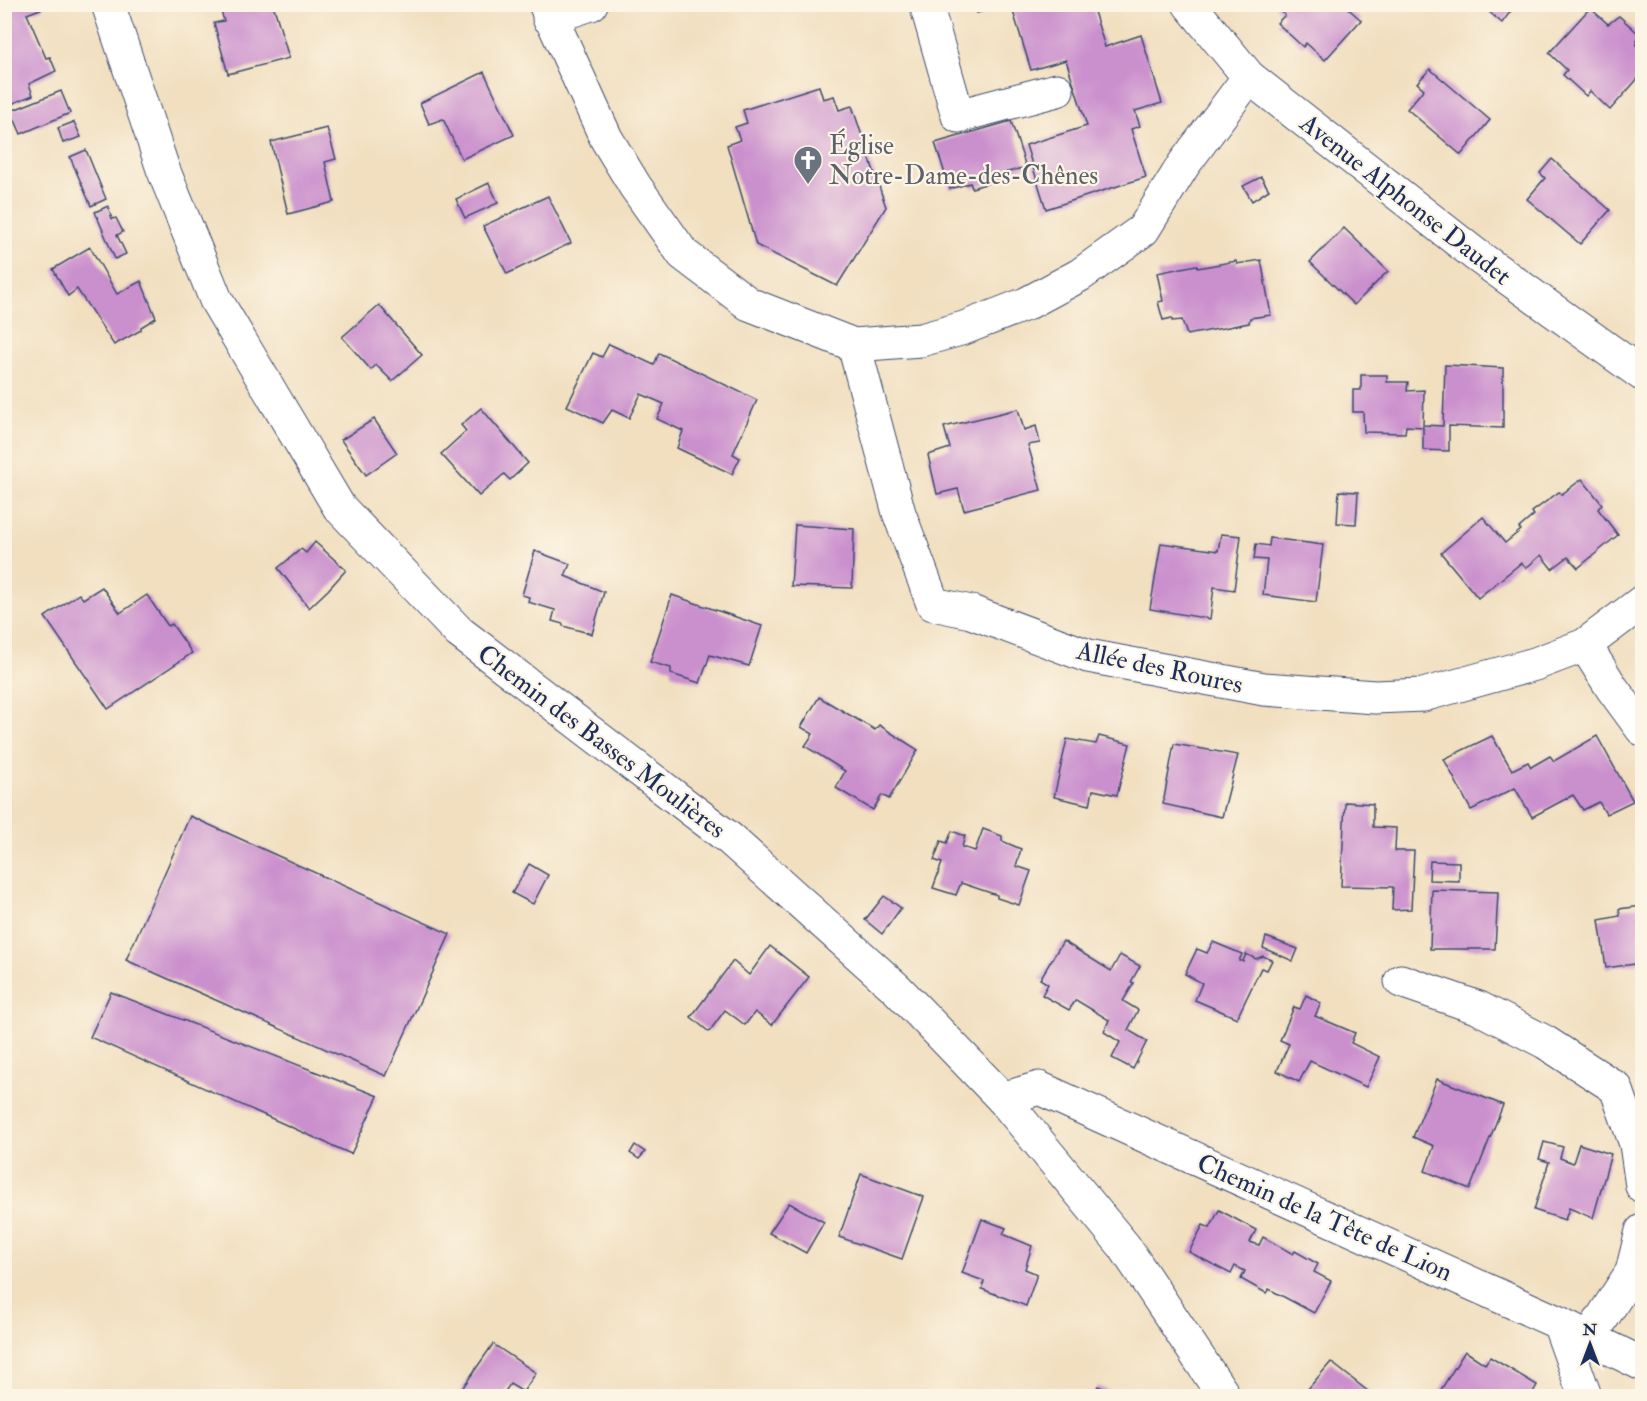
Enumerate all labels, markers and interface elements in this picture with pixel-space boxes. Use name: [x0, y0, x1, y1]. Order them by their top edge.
street label: Avenue Alphonse Daudet: [1292, 107, 1517, 293]
place label: Église Notre-Dame-des-Chênes: [829, 128, 1098, 192]
church icon: Église Notre-Dame-des-Chênes: [792, 144, 824, 186]
street label: Allée des Roures: [1073, 635, 1246, 701]
street label: Chemin des Basses Moulières: [471, 638, 732, 846]
street label: Chemin de la Tête de Lion: [1192, 1147, 1457, 1289]
north arrow: [1560, 1314, 1620, 1374]
text: N: [1582, 1320, 1598, 1340]

